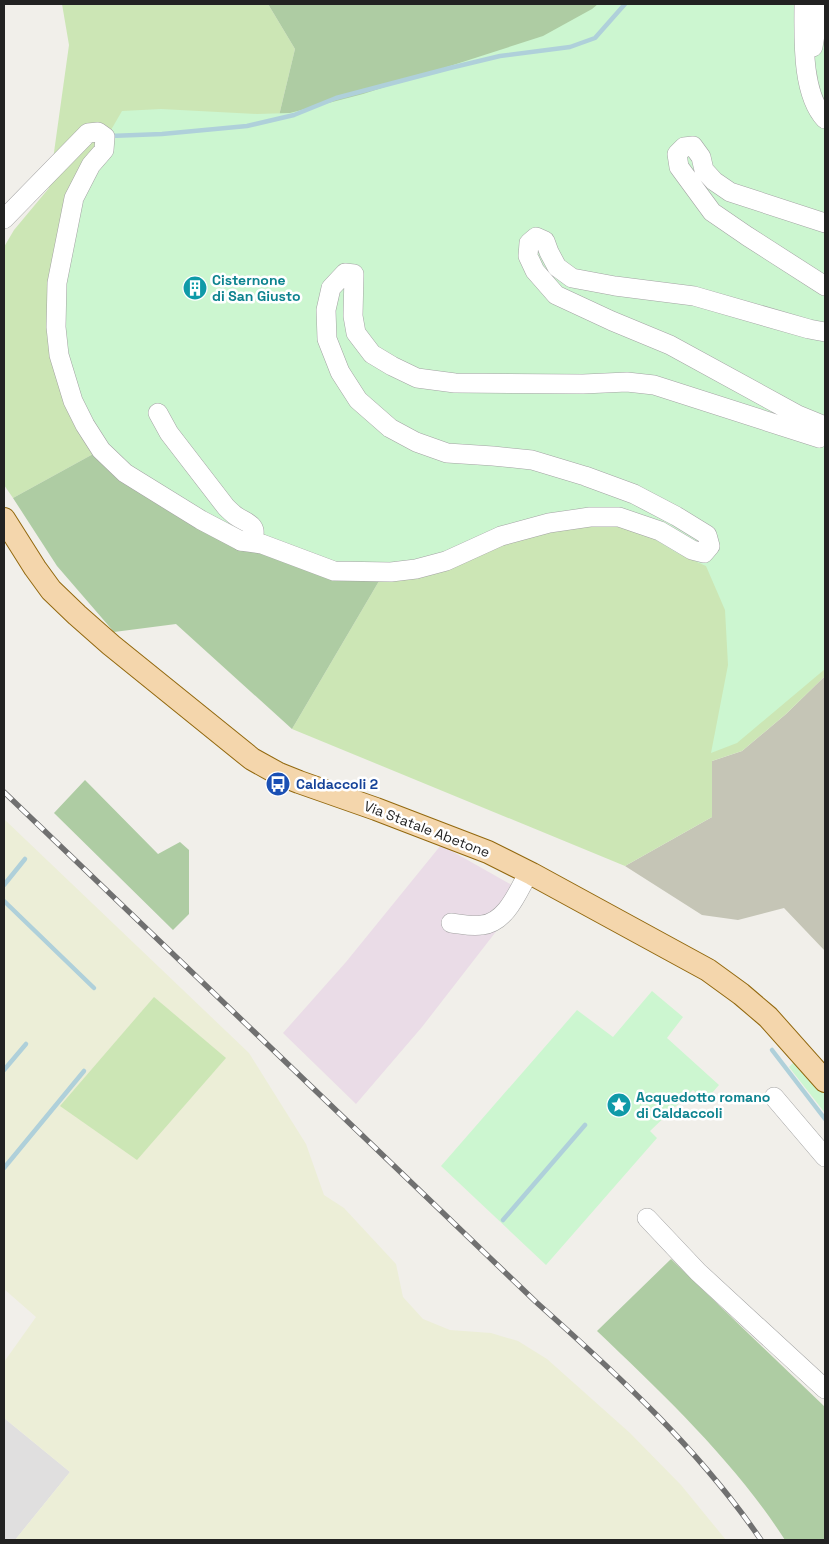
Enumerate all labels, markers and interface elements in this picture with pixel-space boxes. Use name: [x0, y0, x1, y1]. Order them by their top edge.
place label: Cisternone di San Giusto: [212, 271, 300, 305]
building icon: Cisternone di San Giusto: [182, 275, 208, 301]
bus stop icon: Caldaccoli 2: [265, 771, 291, 797]
place label: Caldaccoli 2: [296, 775, 378, 793]
street label: Via Statale Abetone: [361, 797, 493, 861]
place label: Acquedotto romano di Caldaccoli: [636, 1088, 770, 1122]
place icon: Acquedotto romano di Caldaccoli: [606, 1092, 632, 1118]

